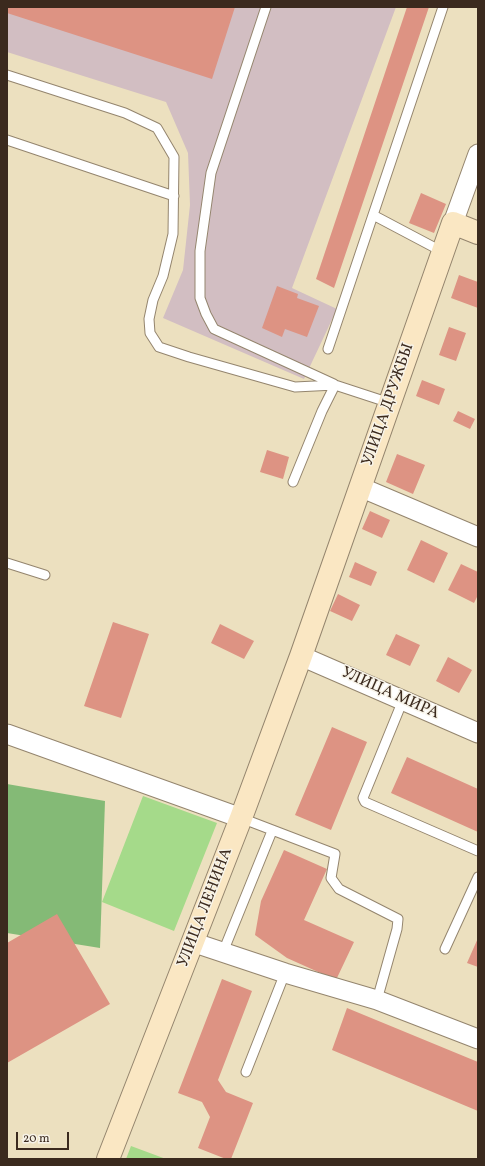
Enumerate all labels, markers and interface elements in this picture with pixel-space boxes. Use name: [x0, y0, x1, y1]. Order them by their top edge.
street label: УЛИЦА ДРУЖБЫ: [359, 341, 419, 469]
street label: УЛИЦА МИРА: [338, 664, 442, 724]
street label: УЛИЦА ЛЕНИНА: [174, 846, 238, 970]
scale bar: [18, 1124, 71, 1150]
text: 20 m: [23, 1131, 50, 1147]

